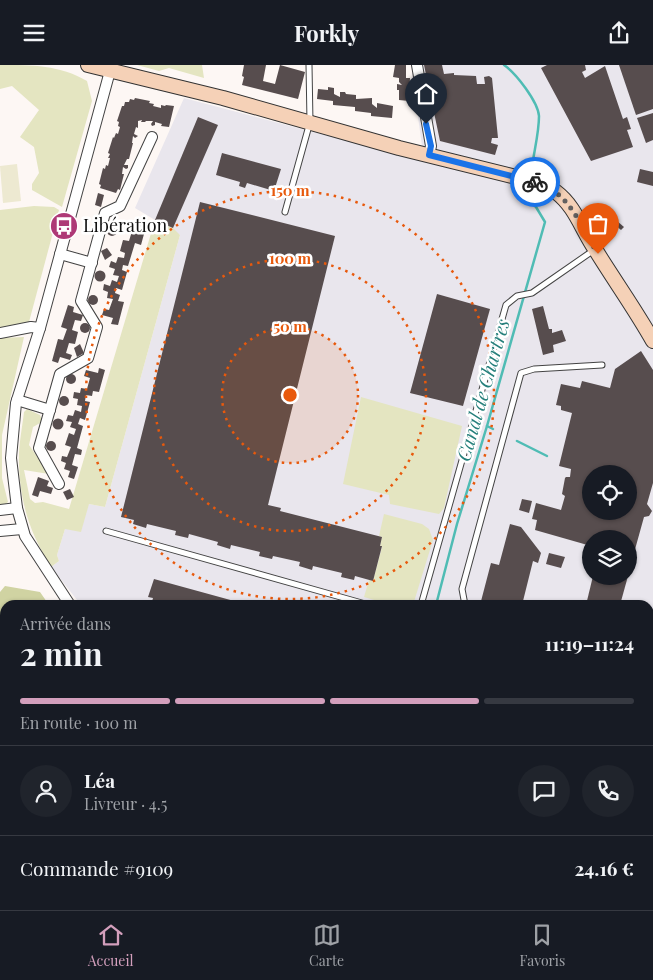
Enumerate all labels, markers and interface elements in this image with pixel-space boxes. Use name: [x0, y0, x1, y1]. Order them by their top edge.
text: Forkly: [294, 18, 359, 48]
icon: menu: [20, 19, 48, 47]
icon: share: [605, 19, 633, 47]
pin: [405, 73, 447, 124]
icon: home: [412, 80, 440, 108]
courier: [510, 157, 560, 207]
icon: bike: [521, 168, 549, 196]
text: 150 m: [270, 180, 310, 200]
pin: [577, 203, 619, 254]
icon: bag: [584, 210, 612, 238]
bus stop icon: Libération: [49, 211, 79, 241]
place label: Libération: [83, 213, 168, 237]
text: 100 m: [269, 248, 312, 268]
text: 50 m: [273, 316, 307, 336]
water label: Canal de Chartres: [449, 316, 515, 464]
centre of rings: [281, 386, 299, 404]
map controls: [582, 465, 637, 585]
button: locate: [582, 465, 637, 520]
button: layers: [582, 530, 637, 585]
text: Arrivée dans: [20, 613, 111, 634]
text: 11:19–11:24: [545, 630, 634, 656]
text: 2 min: [20, 631, 103, 674]
text: En route · 100 m: [20, 712, 137, 733]
button: person: [20, 765, 72, 817]
button: chat: [518, 765, 570, 817]
button: phone: [582, 765, 634, 817]
text: Léa: [84, 767, 115, 793]
text: Livreur · 4.5: [84, 793, 167, 814]
text: Commande #9109: [20, 855, 173, 881]
text: 24.16 €: [574, 855, 634, 881]
tab: Accueil: [88, 921, 134, 970]
tab: Carte: [309, 921, 344, 970]
tab: Favoris: [520, 921, 565, 970]

